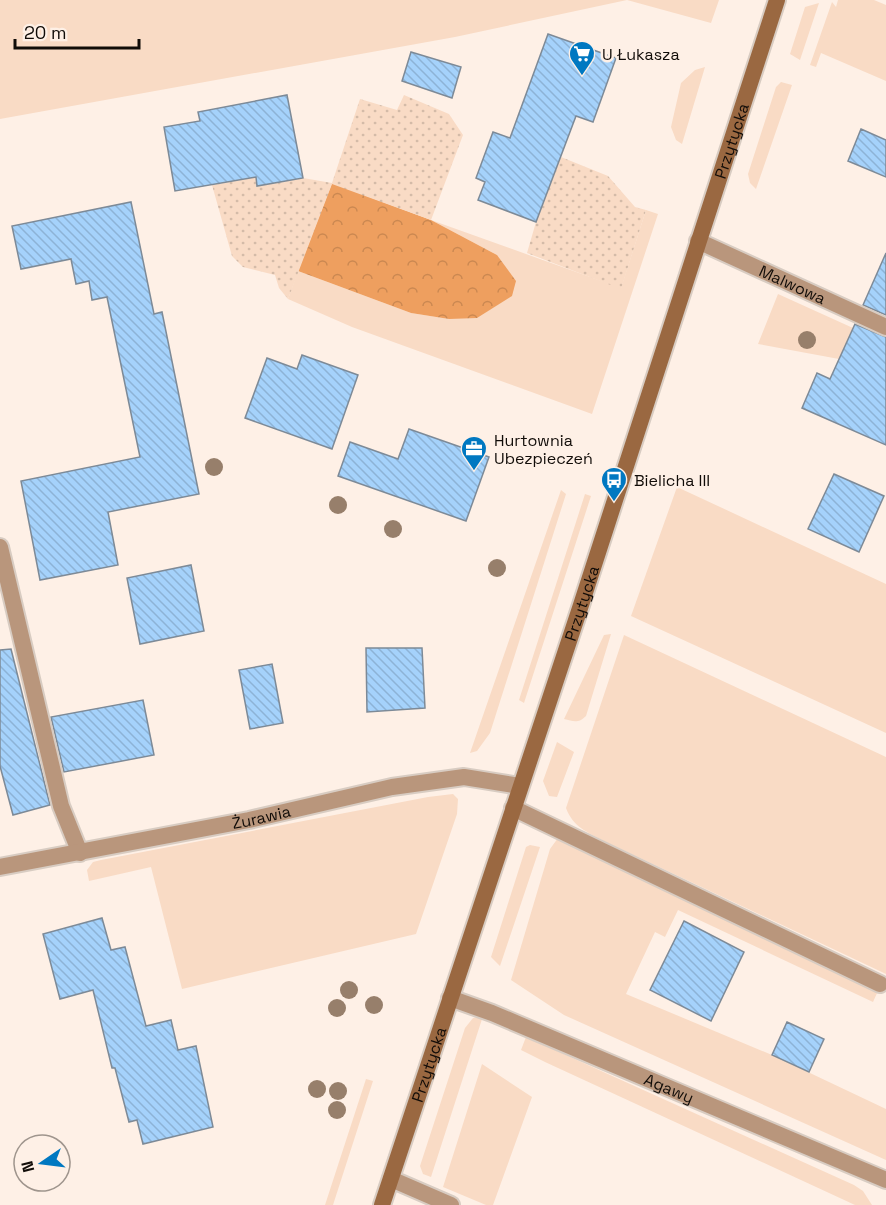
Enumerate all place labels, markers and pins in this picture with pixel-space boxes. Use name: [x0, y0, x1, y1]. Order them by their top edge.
supermarket icon: U Łukasza: [567, 39, 597, 77]
place label: U Łukasza: [602, 44, 680, 65]
place label: Hurtownia Ubezpieczeń: [494, 430, 593, 469]
office icon: Hurtownia Ubezpieczeń: [459, 434, 489, 472]
bus stop icon: Bielicha III: [599, 465, 629, 503]
place label: Bielicha III: [634, 470, 710, 491]

